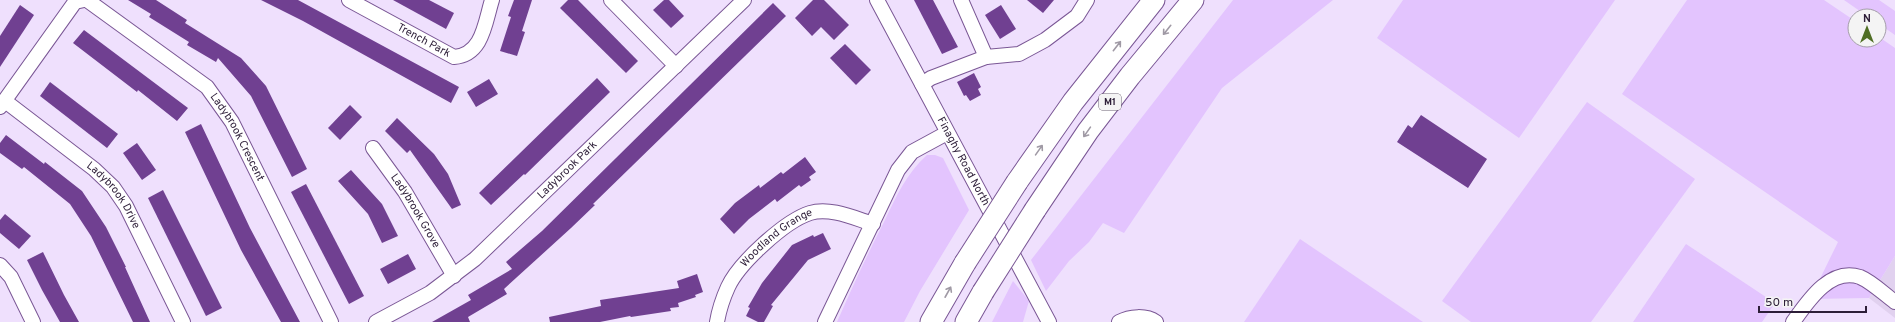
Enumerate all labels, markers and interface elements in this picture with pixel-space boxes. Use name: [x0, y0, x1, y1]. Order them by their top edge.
north arrow: [1847, 8, 1887, 48]
text: N: [1863, 12, 1871, 26]
street label: Trench Park: [394, 20, 453, 61]
one-way arrow: [1163, 24, 1172, 35]
one-way arrow: [1113, 41, 1121, 52]
street label: Ladybrook Crescent: [207, 90, 267, 184]
road number: M1: [1099, 94, 1121, 110]
street label: Finaghy Road North: [934, 115, 993, 208]
one-way arrow: [1083, 127, 1091, 138]
street label: Ladybrook Park: [535, 138, 600, 202]
one-way arrow: [1035, 145, 1043, 156]
street label: Ladybrook Drive: [84, 159, 143, 231]
street label: Ladybrook Grove: [387, 171, 443, 251]
street label: Woodland Grange: [737, 206, 814, 270]
one-way arrow: [944, 286, 952, 298]
scale bar: [1759, 288, 1866, 314]
text: 50 m: [1765, 295, 1793, 311]

